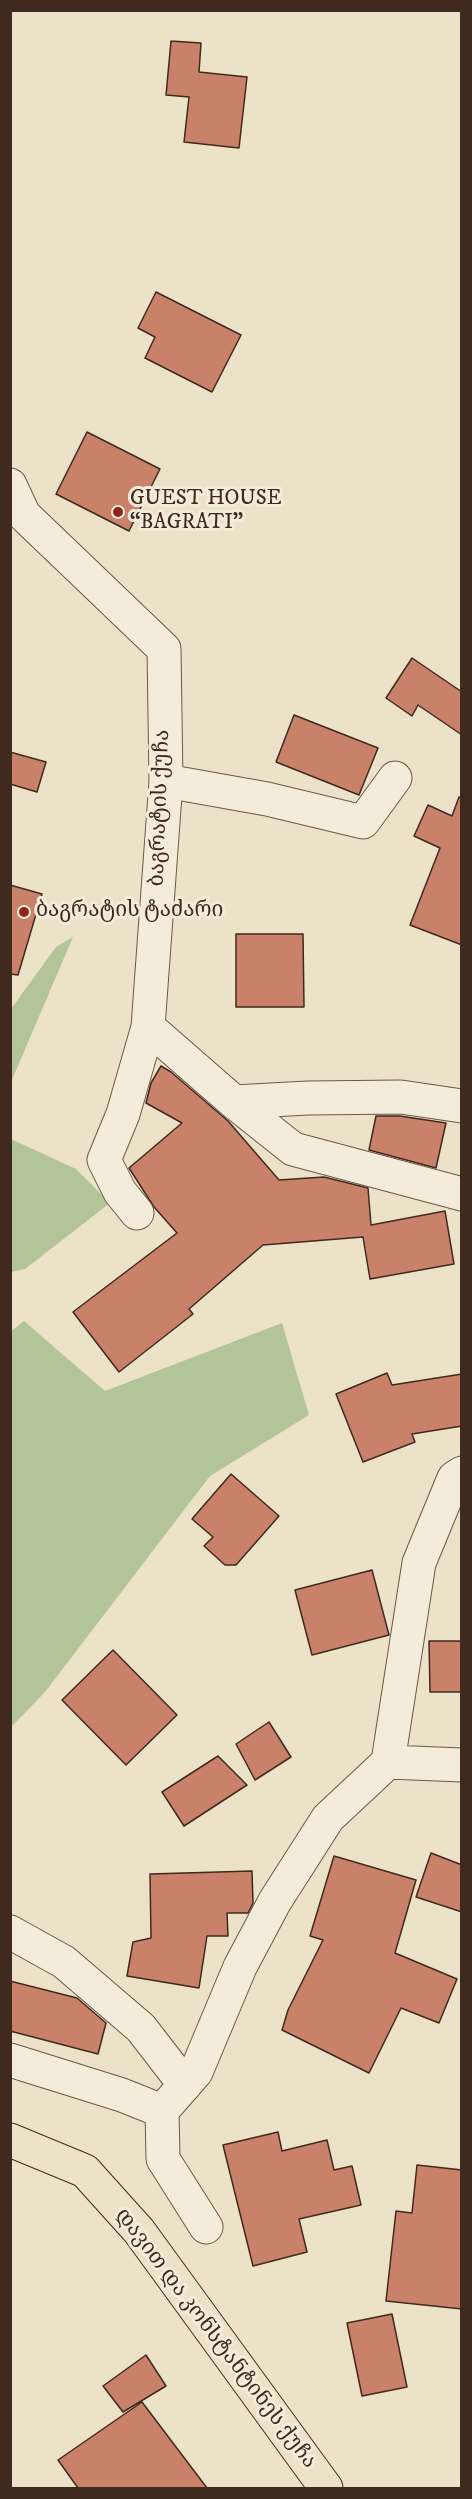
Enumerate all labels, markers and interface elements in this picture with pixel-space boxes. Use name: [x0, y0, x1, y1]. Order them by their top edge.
place label: GUEST HOUSE “BAGRATI”: [130, 487, 282, 537]
marker: GUEST HOUSE “BAGRATI”: [111, 505, 125, 519]
street label: ბაგრატის ქუჩა: [146, 729, 176, 887]
place label: ბაგრატის ტაძარი: [36, 899, 223, 925]
marker: ბაგრატის ტაძარი: [17, 905, 31, 919]
street label: დავით და კონსტანტინეს ქუჩა: [109, 2204, 321, 2474]

